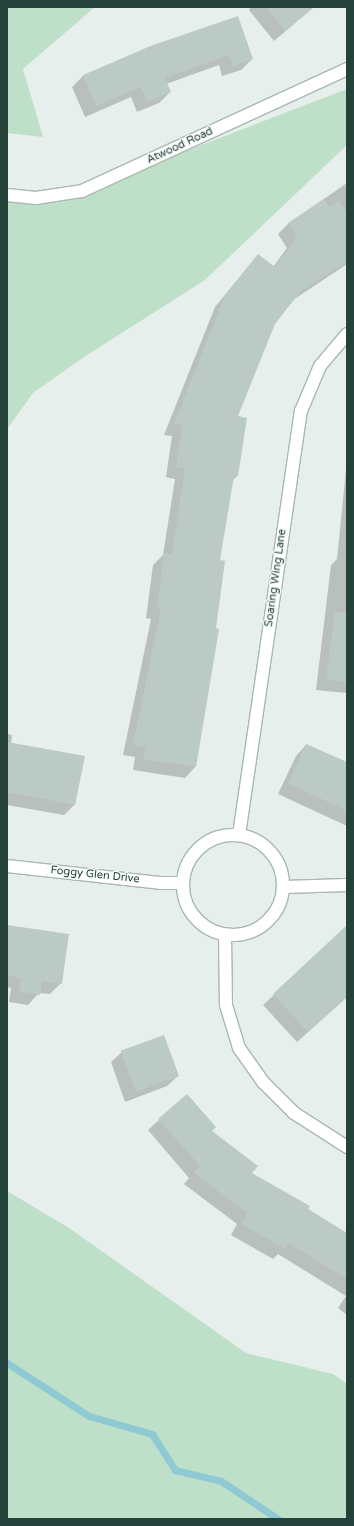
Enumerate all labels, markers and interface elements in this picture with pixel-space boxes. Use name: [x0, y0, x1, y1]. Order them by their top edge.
street label: Atwood Road: [145, 125, 215, 167]
street label: Soaring Wing Lane: [263, 528, 289, 628]
street label: Foggy Glen Drive: [50, 864, 140, 886]

